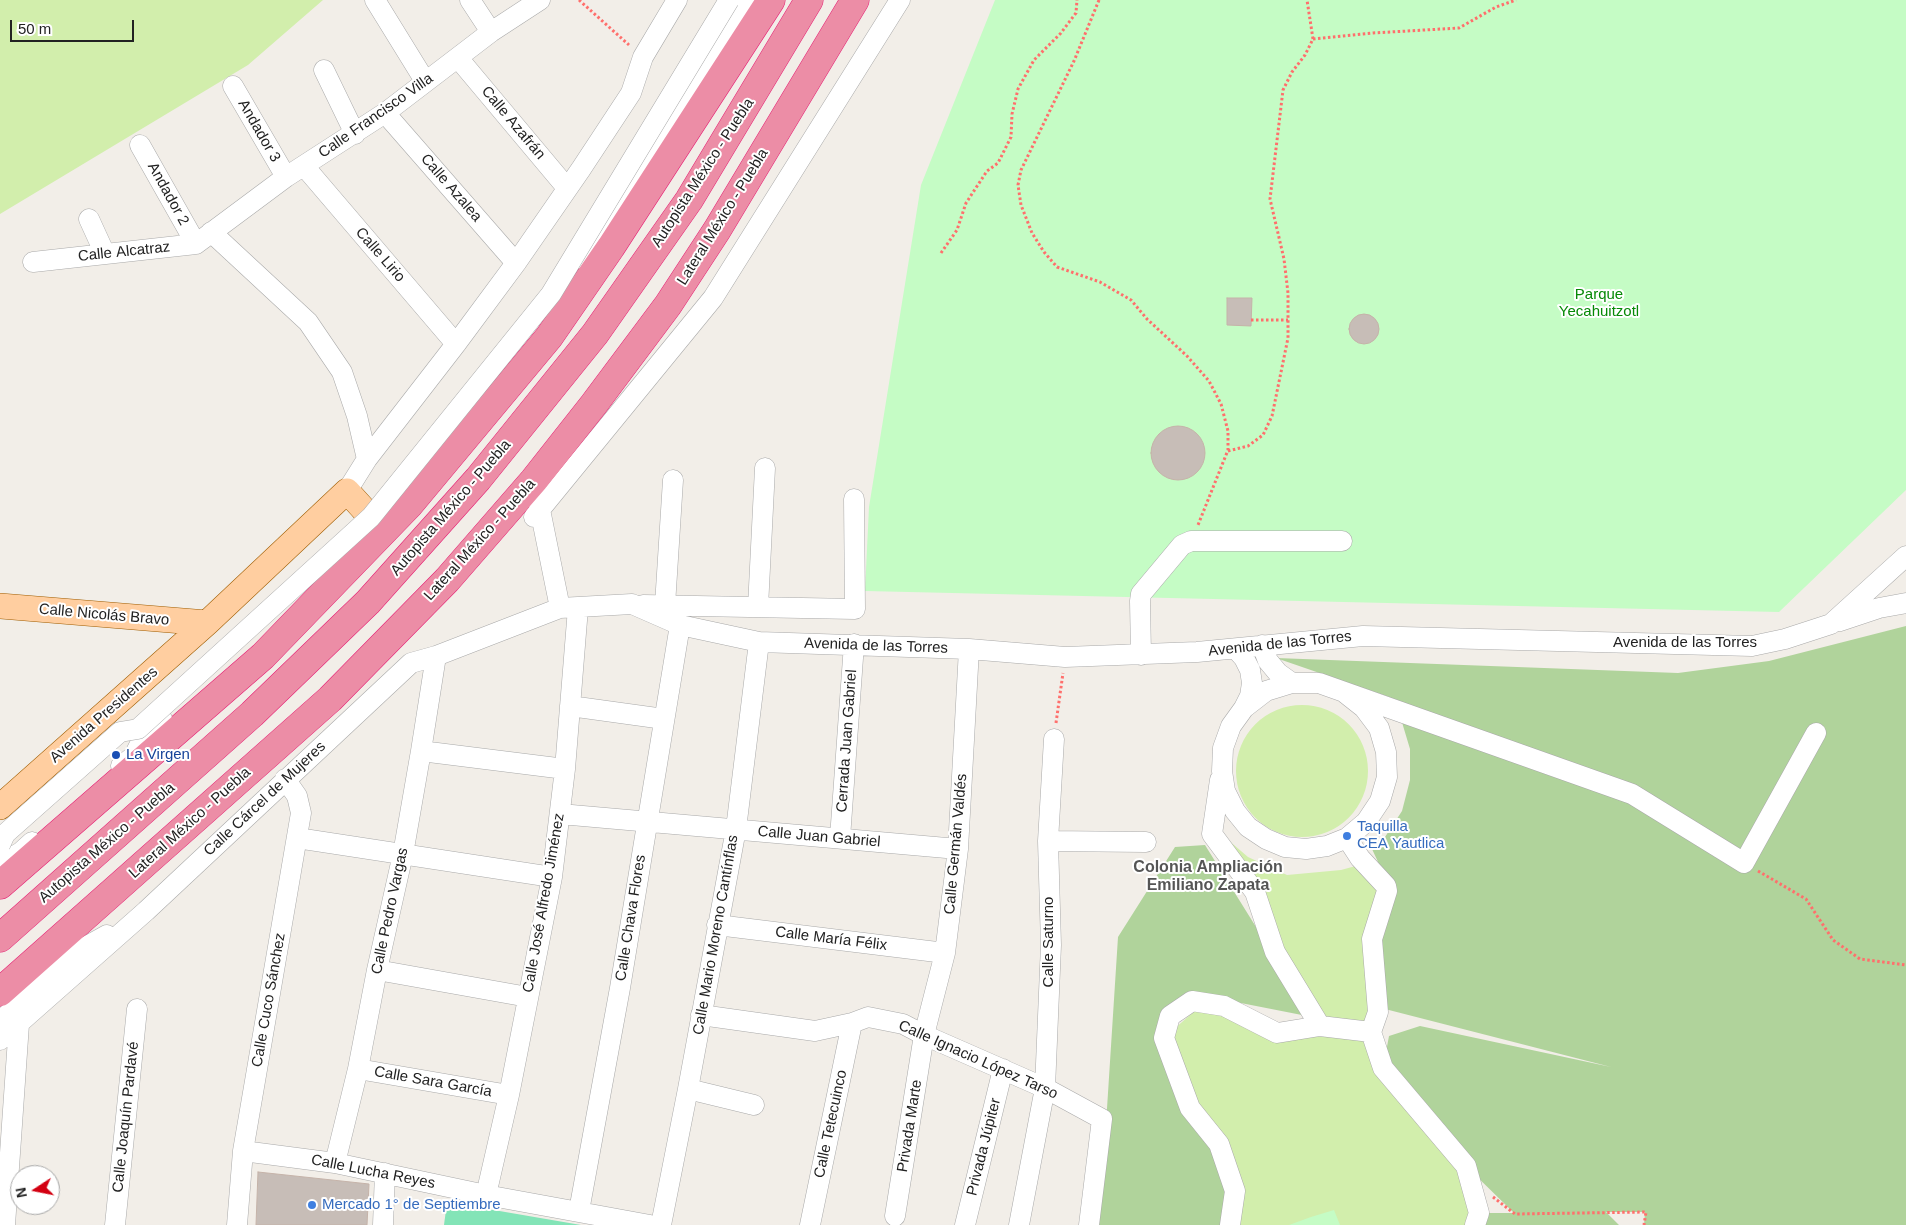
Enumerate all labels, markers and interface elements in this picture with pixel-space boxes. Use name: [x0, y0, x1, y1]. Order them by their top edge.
scale bar: [12, 10, 136, 42]
text: 50 m: [18, 20, 51, 37]
street label: Calle Francisco Villa: [315, 70, 437, 162]
street label: Calle Azafrán: [477, 83, 549, 163]
street label: Autopista México - Puebla: [648, 95, 758, 251]
street label: Andador 3: [234, 97, 284, 165]
street label: Lateral México - Puebla: [674, 145, 772, 289]
street label: Calle Azalea: [417, 150, 485, 226]
street label: Andador 2: [143, 159, 193, 229]
street label: Calle Lirio: [351, 224, 409, 286]
street label: Calle Alcatraz: [77, 238, 171, 266]
park label: Parque Yecahuitzotl: [1559, 286, 1639, 321]
street label: Autopista México - Puebla: [387, 436, 515, 580]
street label: Lateral México - Puebla: [421, 475, 539, 605]
street label: Calle Nicolás Bravo: [38, 600, 170, 630]
street label: Avenida de las Torres: [1207, 628, 1353, 660]
street label: Avenida de las Torres: [804, 634, 948, 658]
street label: Avenida de las Torres: [1613, 634, 1757, 652]
street label: Avenida Presidentes: [46, 663, 162, 767]
street label: Cerrada Juan Gabriel: [833, 669, 861, 813]
street label: Calle Cárcel de Mujeres: [200, 738, 330, 860]
place label: La Virgen: [126, 746, 190, 764]
marker: La Virgen: [110, 749, 122, 761]
street label: Lateral México - Puebla: [125, 764, 255, 882]
street label: Calle Germán Valdés: [941, 773, 971, 915]
street label: Autopista México - Puebla: [35, 779, 179, 907]
street label: Calle José Alfredo Jiménez: [519, 812, 569, 994]
place label: Taquilla CEA Yautlica: [1357, 818, 1444, 853]
street label: Calle Juan Gabriel: [757, 823, 881, 851]
marker: Taquilla CEA Yautlica: [1341, 830, 1353, 842]
street label: Calle Mario Moreno Cantínflas: [690, 834, 742, 1036]
street label: Calle Pedro Vargas: [368, 846, 412, 976]
street label: Calle Chava Flores: [612, 854, 650, 982]
district label: Colonia Ampliación Emiliano Zapata: [1133, 858, 1283, 896]
street label: Calle Saturno: [1040, 897, 1058, 987]
street label: Calle María Félix: [774, 923, 888, 955]
street label: Calle Cuco Sánchez: [248, 932, 290, 1068]
street label: Calle Ignacio López Tarso: [895, 1017, 1061, 1103]
street label: Calle Joaquín Pardavé: [109, 1041, 143, 1193]
street label: Calle Sara García: [373, 1063, 493, 1101]
street label: Calle Tetecuinco: [811, 1068, 851, 1180]
street label: Privada Marte: [894, 1078, 926, 1174]
street label: Privada Júpiter: [963, 1096, 1005, 1198]
street label: Calle Lucha Reyes: [309, 1151, 437, 1193]
north arrow: [10, 1165, 60, 1215]
text: N: [12, 1186, 30, 1199]
place label: Mercado 1° de Septiembre: [322, 1196, 501, 1214]
marker: Mercado 1° de Septiembre: [306, 1199, 318, 1211]

